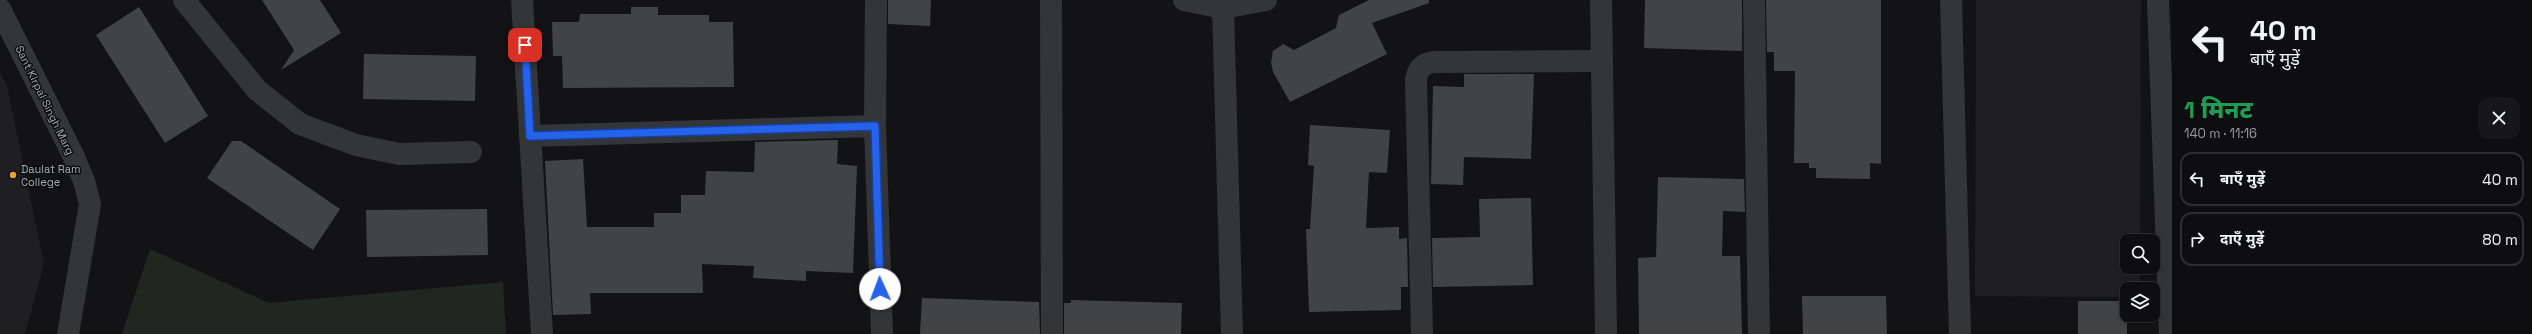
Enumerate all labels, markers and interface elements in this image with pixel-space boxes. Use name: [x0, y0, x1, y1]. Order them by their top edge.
text: 40 m: [2250, 12, 2317, 48]
icon: left: [2184, 16, 2236, 68]
pin: [508, 28, 542, 62]
icon: arrive: [514, 34, 536, 56]
street label: Sant Kirpal Singh Marg: [12, 43, 78, 157]
text: बाएँ मुड़ें: [2250, 47, 2300, 70]
text: 1 मिनट: [2184, 94, 2253, 125]
button: close: [2478, 97, 2520, 139]
text: 140 m · 11:16: [2184, 125, 2257, 142]
place label: Daulat Ram College: [21, 162, 81, 189]
icon: left: [2186, 168, 2208, 190]
text: बाएँ मुड़ें: [2220, 169, 2265, 188]
marker: Daulat Ram College: [8, 170, 18, 180]
text: 40 m: [2482, 170, 2518, 189]
icon: right: [2186, 228, 2208, 250]
text: दाएँ मुड़ें: [2220, 229, 2264, 248]
text: 80 m: [2482, 230, 2518, 249]
map controls: [2120, 234, 2160, 322]
button: search: [2120, 234, 2160, 274]
position arrow: [859, 268, 901, 310]
button: layers: [2120, 282, 2160, 322]

